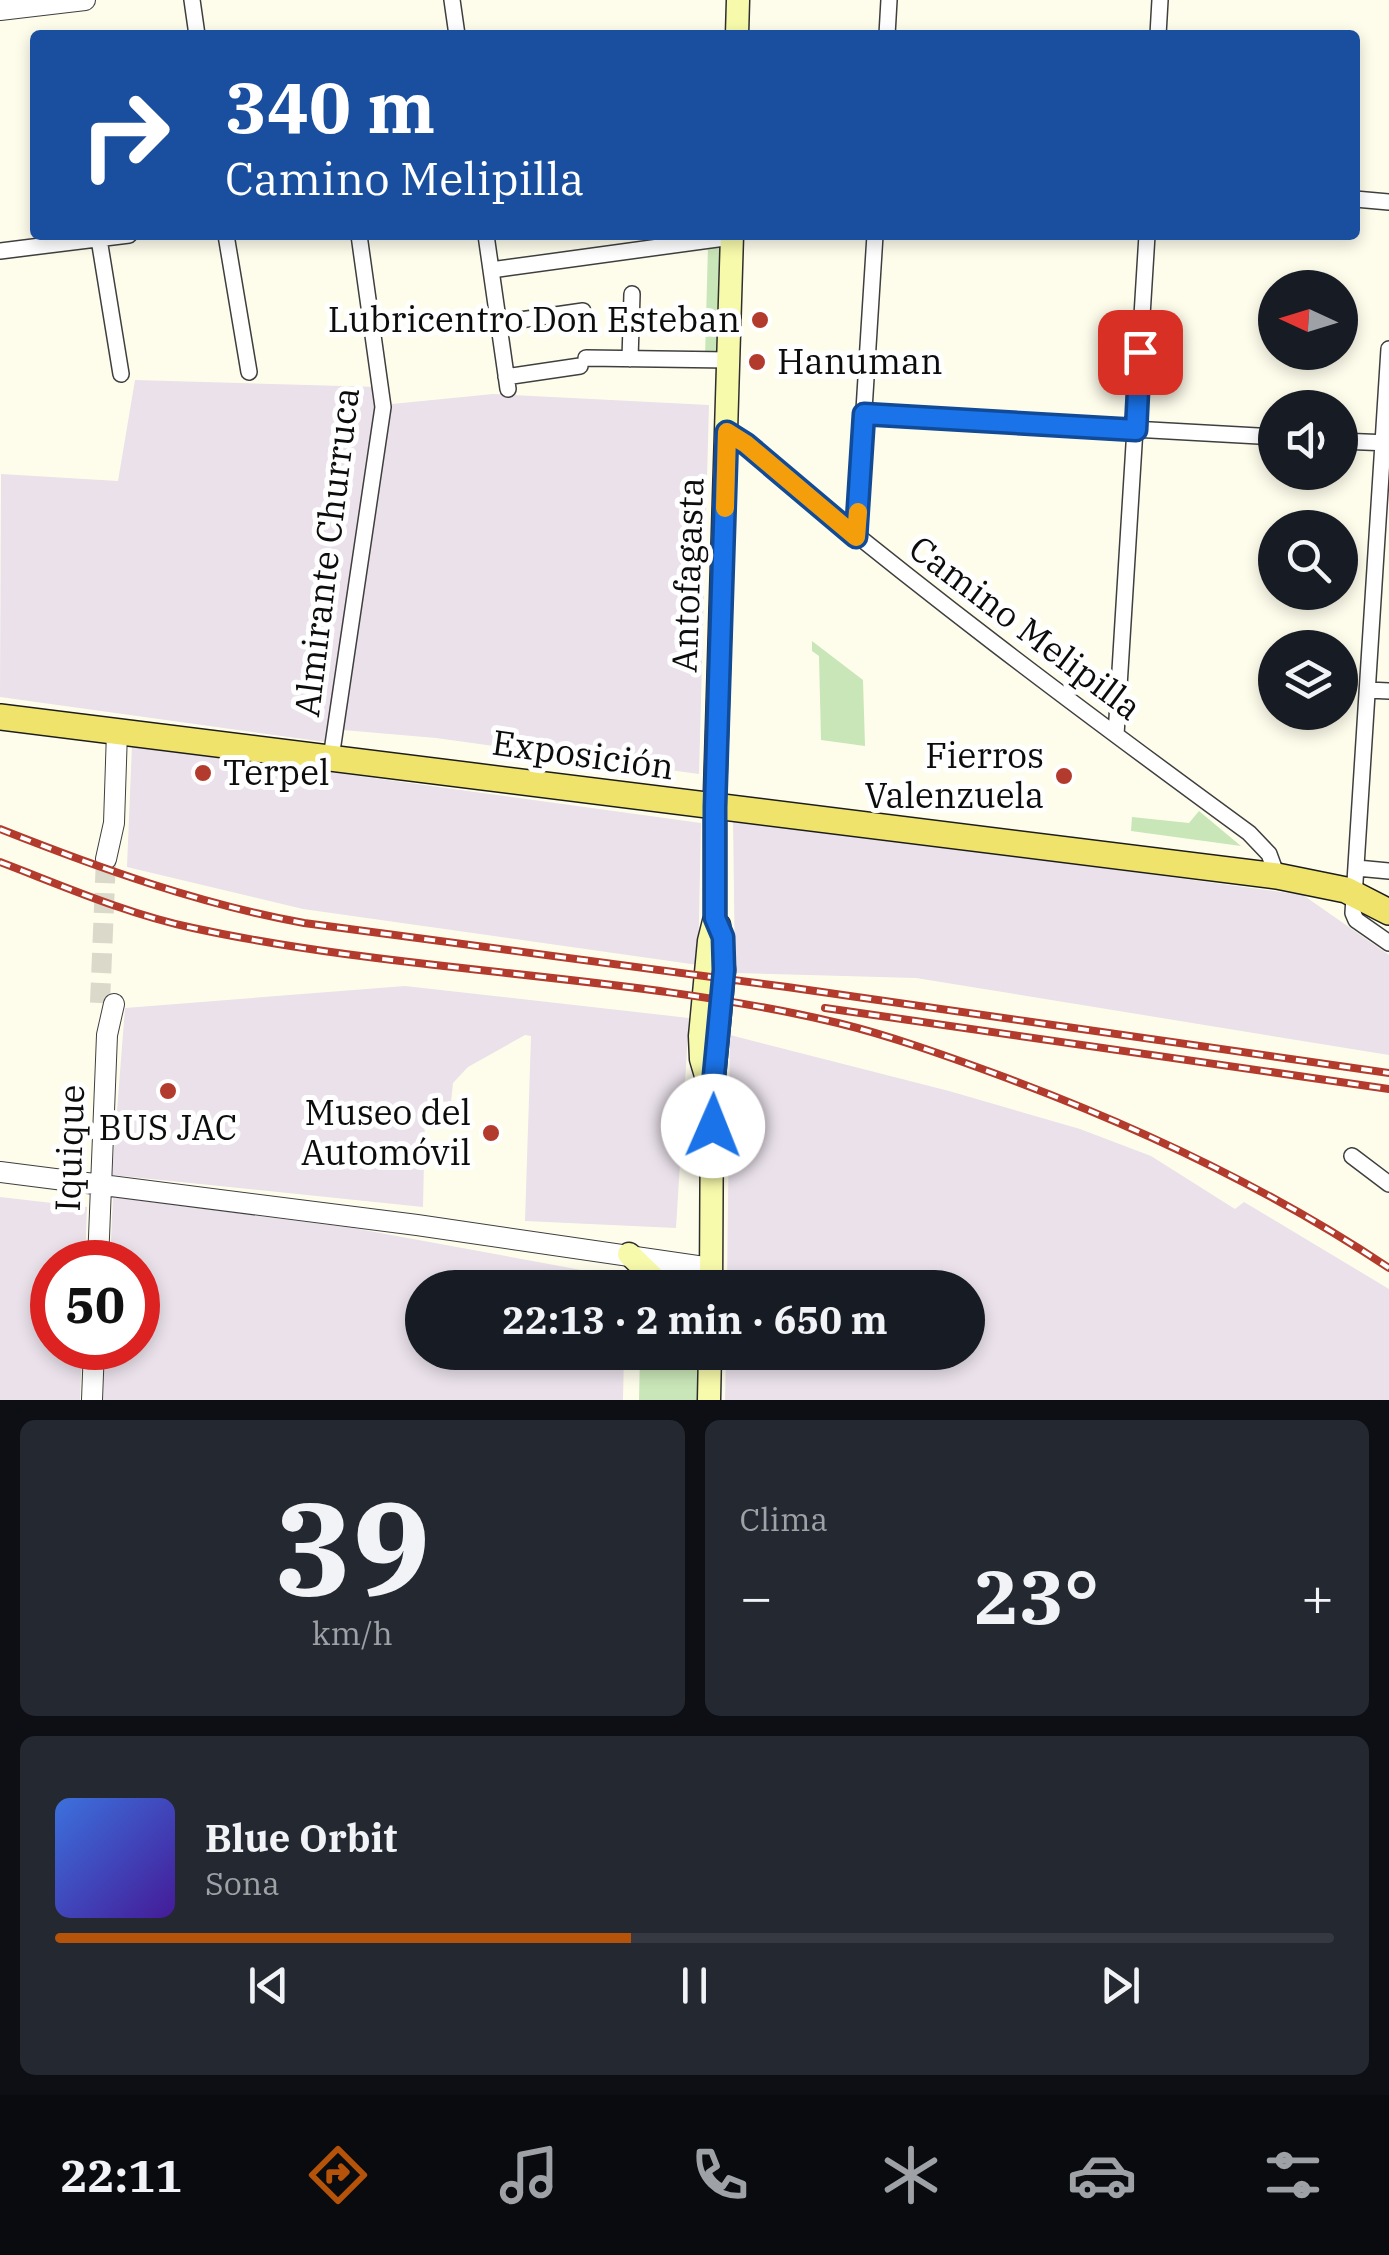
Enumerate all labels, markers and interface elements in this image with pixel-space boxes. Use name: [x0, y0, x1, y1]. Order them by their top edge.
text: 340 m: [225, 61, 435, 152]
icon: right: [60, 70, 190, 200]
text: Camino Melipilla: [225, 149, 584, 207]
north arrow: [1258, 270, 1358, 370]
map controls: [1258, 270, 1358, 730]
place label: Lubricentro Don Esteban: [328, 296, 740, 342]
marker: Lubricentro Don Esteban: [749, 309, 771, 331]
pin: [1098, 310, 1183, 395]
icon: arrive: [1113, 325, 1168, 380]
place label: Hanuman: [777, 338, 943, 384]
marker: Hanuman: [746, 351, 768, 373]
street label: Almirante Churruca: [283, 385, 369, 719]
button: sound: [1258, 390, 1358, 490]
street label: Antofagasta: [661, 476, 713, 673]
button: search: [1258, 510, 1358, 610]
street label: Camino Melipilla: [900, 525, 1151, 730]
button: layers: [1258, 630, 1358, 730]
street label: Exposición: [489, 719, 677, 790]
place label: Fierros Valenzuela: [864, 732, 1044, 818]
place label: Terpel: [223, 749, 330, 795]
marker: Terpel: [192, 762, 214, 784]
marker: Fierros Valenzuela: [1053, 765, 1075, 787]
position arrow: [661, 1074, 765, 1178]
marker: BUS JAC: [157, 1080, 179, 1102]
street label: Iquique: [44, 1084, 94, 1212]
place label: Museo del Automóvil: [301, 1089, 471, 1175]
place label: BUS JAC: [99, 1104, 237, 1150]
marker: Museo del Automóvil: [480, 1122, 502, 1144]
speed limit sign: 50: [30, 1240, 160, 1370]
text: 22:13 · 2 min · 650 m: [502, 1295, 888, 1344]
text: 39: [274, 1462, 430, 1631]
text: Clima: [740, 1498, 828, 1540]
text: 23°: [974, 1547, 1099, 1645]
text: −: [740, 1561, 773, 1632]
text: +: [1301, 1561, 1334, 1632]
text: km/h: [312, 1612, 393, 1654]
text: Blue Orbit: [205, 1813, 397, 1862]
text: Sona: [205, 1862, 280, 1904]
icon: previous: [241, 1958, 296, 2013]
icon: pause: [667, 1958, 722, 2013]
icon: next: [1093, 1958, 1148, 2013]
icon: directions: [303, 2140, 373, 2210]
icon: music: [494, 2140, 564, 2210]
icon: phone: [685, 2140, 755, 2210]
icon: climate: [876, 2140, 946, 2210]
icon: car: [1067, 2140, 1137, 2210]
icon: filters: [1258, 2140, 1328, 2210]
text: 22:11: [61, 2146, 182, 2204]

